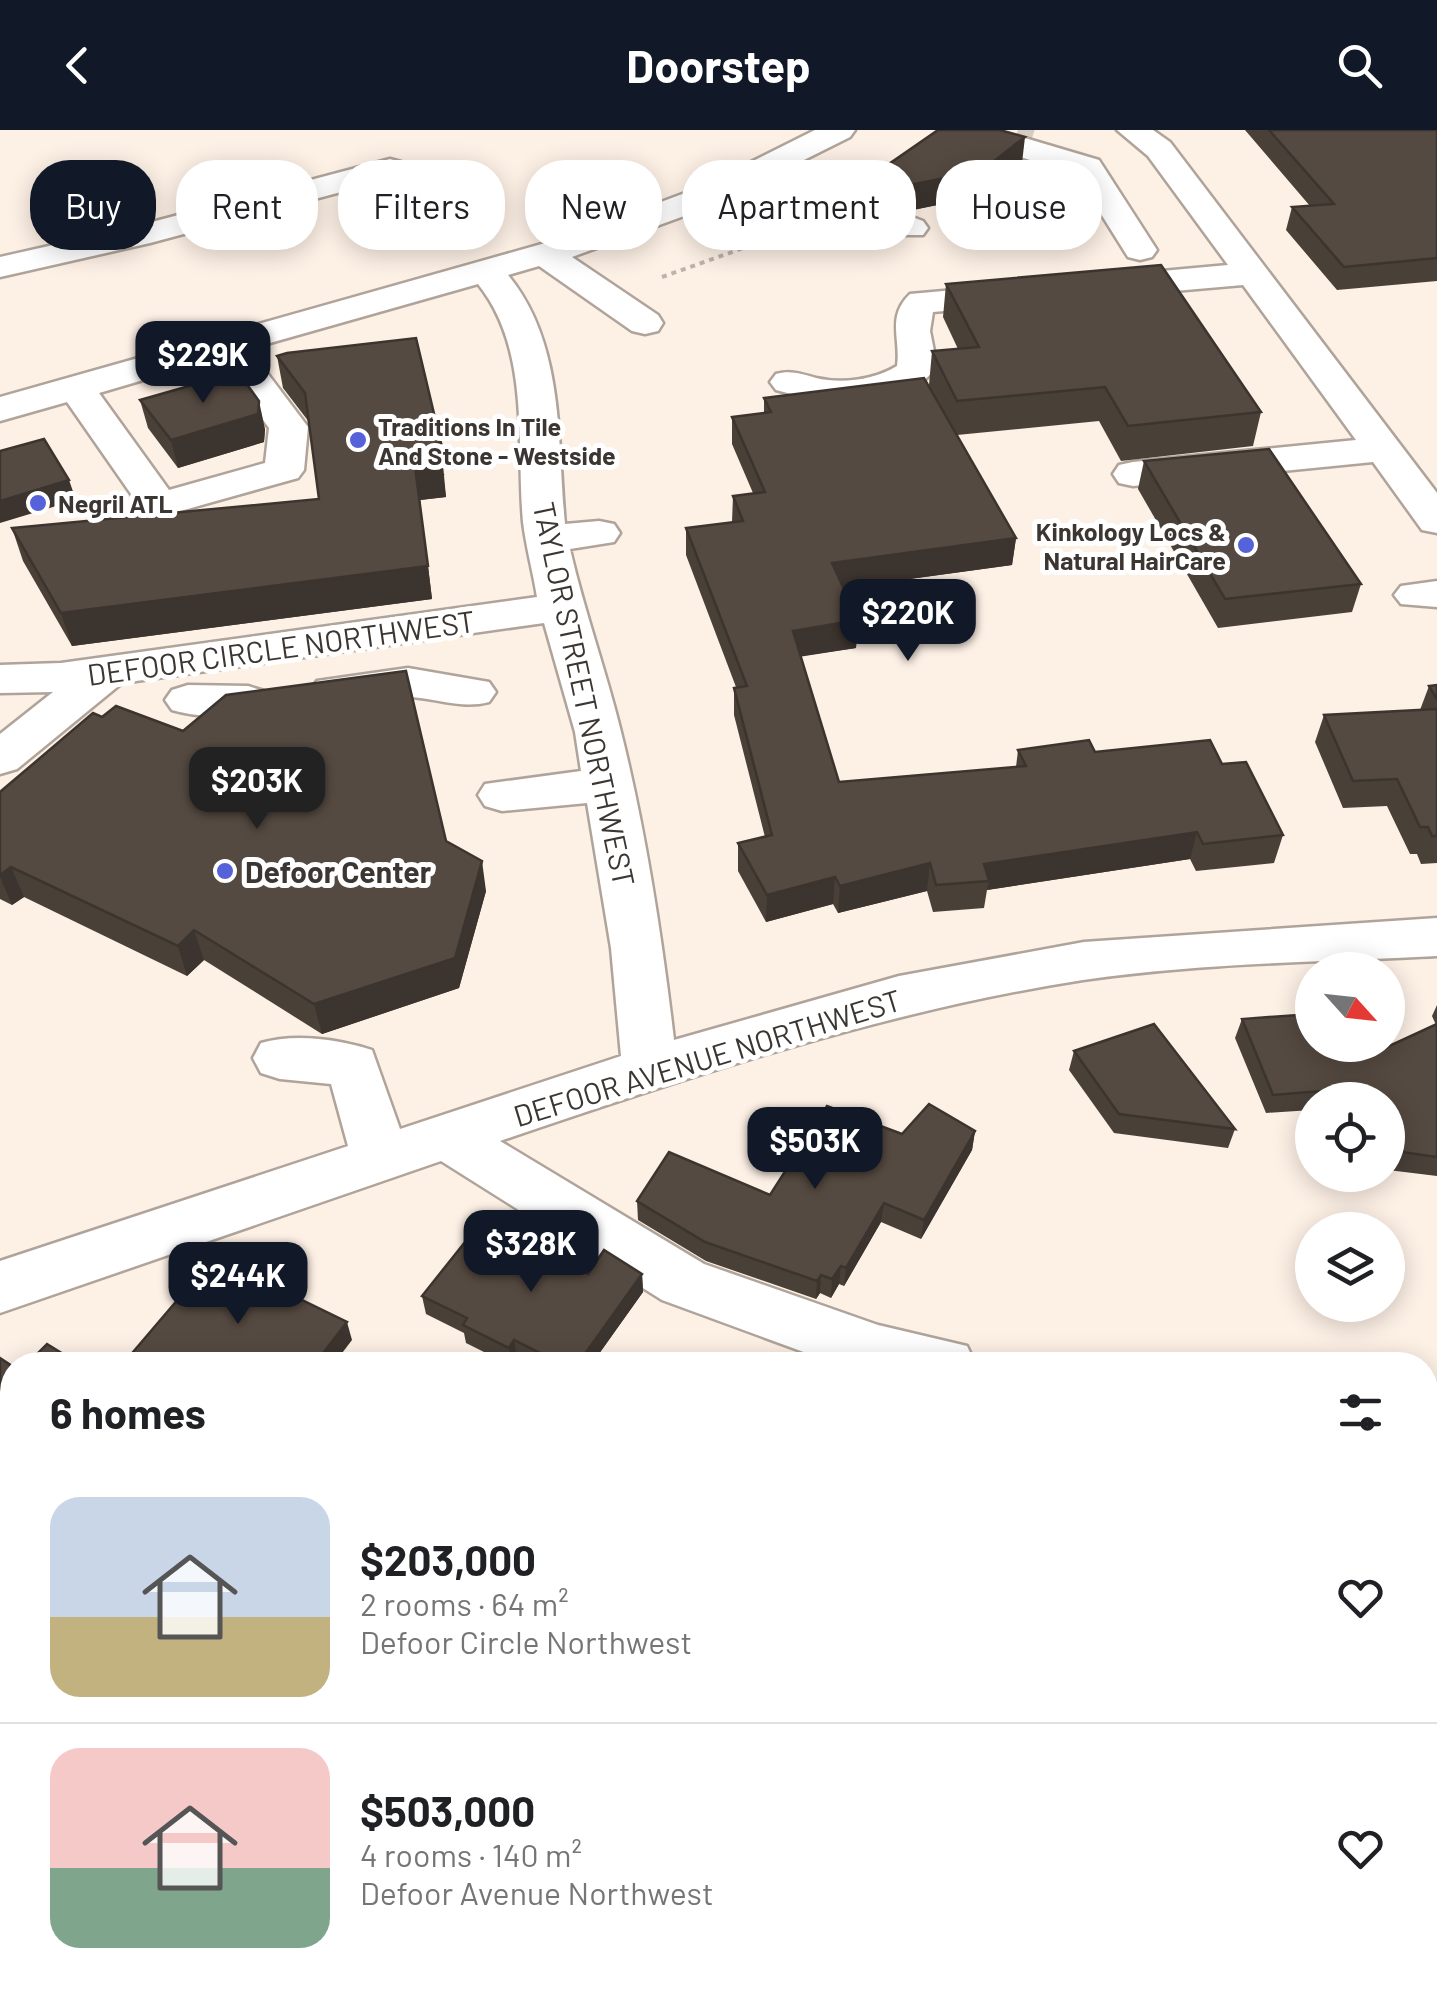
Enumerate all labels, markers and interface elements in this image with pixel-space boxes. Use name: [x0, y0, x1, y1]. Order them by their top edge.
icon: back: [50, 38, 105, 93]
text: Doorstep: [626, 38, 811, 92]
icon: search: [1332, 38, 1387, 93]
chip: Buy: [30, 160, 156, 250]
chip: Rent: [176, 160, 318, 250]
chip: Filters: [338, 160, 505, 250]
chip: New: [525, 160, 662, 250]
chip: Apartment: [682, 160, 916, 250]
chip: House: [936, 160, 1102, 250]
pin: $229K: [133, 321, 273, 406]
text: $229K: [157, 334, 249, 372]
place label: Traditions In Tile And Stone - Westside: [378, 411, 616, 470]
marker: Traditions In Tile And Stone - Westside: [347, 429, 369, 451]
place label: Negril ATL: [58, 488, 173, 518]
marker: Negril ATL: [27, 492, 49, 514]
street label: TAYLOR STREET NORTHWEST: [527, 498, 643, 890]
place label: Kinkology Locs & Natural HairCare: [1036, 516, 1226, 575]
marker: Kinkology Locs & Natural HairCare: [1235, 534, 1257, 556]
pin: $220K: [838, 579, 978, 664]
text: $220K: [862, 592, 954, 630]
street label: DEFOOR CIRCLE NORTHWEST: [85, 602, 477, 692]
pin: $203K: [187, 747, 327, 832]
text: $203K: [211, 760, 303, 798]
place label: Defoor Center: [245, 853, 432, 889]
marker: Defoor Center: [214, 860, 236, 882]
north arrow: [1295, 952, 1405, 1062]
map controls: [1295, 952, 1405, 1322]
street label: DEFOOR AVENUE NORTHWEST: [509, 981, 905, 1133]
button: locate: [1295, 1082, 1405, 1192]
pin: $503K: [745, 1107, 885, 1192]
text: $503K: [769, 1120, 861, 1158]
pin: $328K: [461, 1210, 601, 1295]
button: layers: [1295, 1212, 1405, 1322]
text: $328K: [486, 1223, 576, 1261]
pin: $244K: [168, 1242, 308, 1327]
text: $244K: [191, 1255, 285, 1293]
icon: filters: [1333, 1385, 1388, 1440]
text: 6 homes: [50, 1387, 206, 1437]
text: $203,000: [360, 1534, 536, 1584]
icon: home: [130, 1537, 250, 1657]
icon: heart: [1333, 1570, 1388, 1625]
text: 2 rooms · 64 m²: [360, 1584, 569, 1622]
text: Defoor Circle Northwest: [360, 1622, 692, 1660]
text: $503,000: [360, 1785, 535, 1835]
icon: home: [130, 1788, 250, 1908]
icon: heart: [1333, 1821, 1388, 1876]
text: 4 rooms · 140 m²: [360, 1835, 582, 1873]
text: Defoor Avenue Northwest: [360, 1873, 714, 1911]

